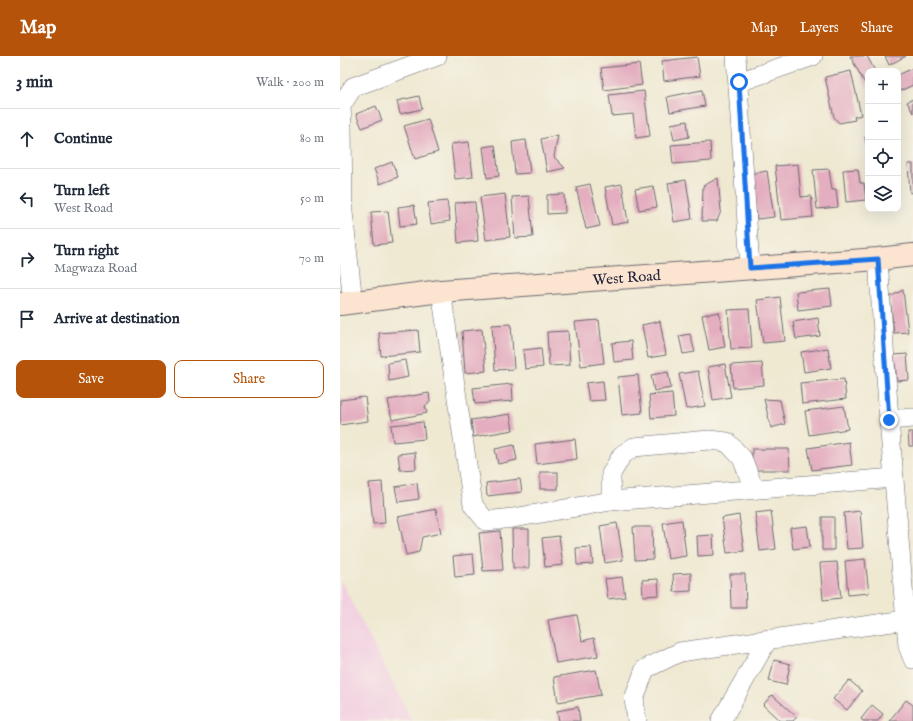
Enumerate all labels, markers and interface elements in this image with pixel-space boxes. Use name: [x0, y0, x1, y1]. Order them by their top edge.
text: Map: [20, 16, 56, 40]
text: Map: [751, 19, 778, 37]
text: Layers: [800, 19, 839, 37]
text: Share: [861, 19, 893, 37]
map controls: [865, 68, 901, 212]
button: +: [865, 68, 901, 104]
text: 3 min: [16, 72, 53, 93]
route start: [730, 73, 748, 91]
text: Walk · 200 m: [256, 74, 324, 91]
button: −: [865, 104, 901, 140]
icon: ahead: [16, 128, 38, 150]
text: Continue: [54, 129, 112, 148]
text: 80 m: [300, 130, 324, 147]
button: locate: [865, 140, 901, 176]
button: layers: [865, 176, 901, 212]
text: Turn left: [54, 181, 110, 200]
icon: left: [16, 188, 38, 210]
text: 50 m: [300, 190, 324, 207]
text: West Road: [54, 200, 113, 217]
text: Turn right: [54, 241, 119, 260]
icon: right: [16, 248, 38, 270]
text: 70 m: [299, 250, 324, 267]
text: Magwaza Road: [54, 260, 137, 277]
street label: West Road: [592, 266, 662, 290]
icon: arrive: [16, 308, 38, 330]
text: Arrive at destination: [54, 309, 180, 328]
button: Save: [16, 360, 166, 398]
button: Share: [174, 360, 324, 398]
route end: [880, 411, 898, 429]

